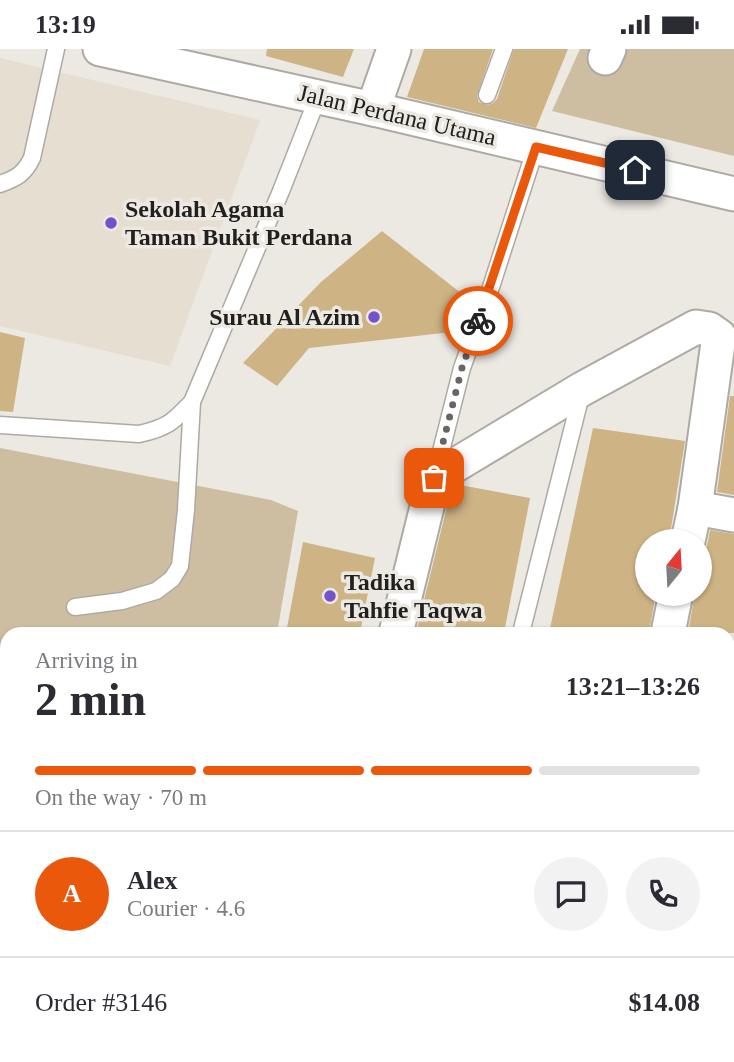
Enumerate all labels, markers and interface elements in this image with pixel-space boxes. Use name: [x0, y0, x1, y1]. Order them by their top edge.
text: 13:19: [35, 10, 96, 39]
street label: Jalan Perdana Utama: [295, 80, 499, 151]
pin: [605, 140, 665, 200]
icon: home: [616, 151, 654, 189]
place label: Sekolah Agama Taman Bukit Perdana: [125, 196, 352, 250]
marker: Sekolah Agama Taman Bukit Perdana: [103, 215, 119, 231]
courier: [443, 286, 513, 356]
icon: bike: [459, 302, 497, 340]
place label: Surau Al Azim: [209, 304, 360, 330]
marker: Surau Al Azim: [366, 309, 382, 325]
pin: [404, 448, 464, 508]
icon: bag: [415, 459, 453, 497]
north arrow: [635, 529, 712, 605]
map controls: [635, 529, 712, 606]
place label: Tadika Tahfie Taqwa: [344, 569, 483, 623]
marker: Tadika Tahfie Taqwa: [322, 588, 338, 604]
text: Arriving in: [35, 648, 138, 673]
text: 13:21–13:26: [566, 672, 700, 701]
text: 2 min: [35, 674, 146, 725]
text: On the way · 70 m: [35, 785, 207, 810]
button: chat: [534, 857, 608, 931]
button: phone: [626, 857, 700, 931]
text: Alex: [127, 866, 178, 895]
text: A: [63, 879, 81, 908]
text: Courier · 4.6: [127, 896, 245, 921]
text: Order #3146: [35, 988, 167, 1017]
text: $14.08: [629, 988, 700, 1017]

